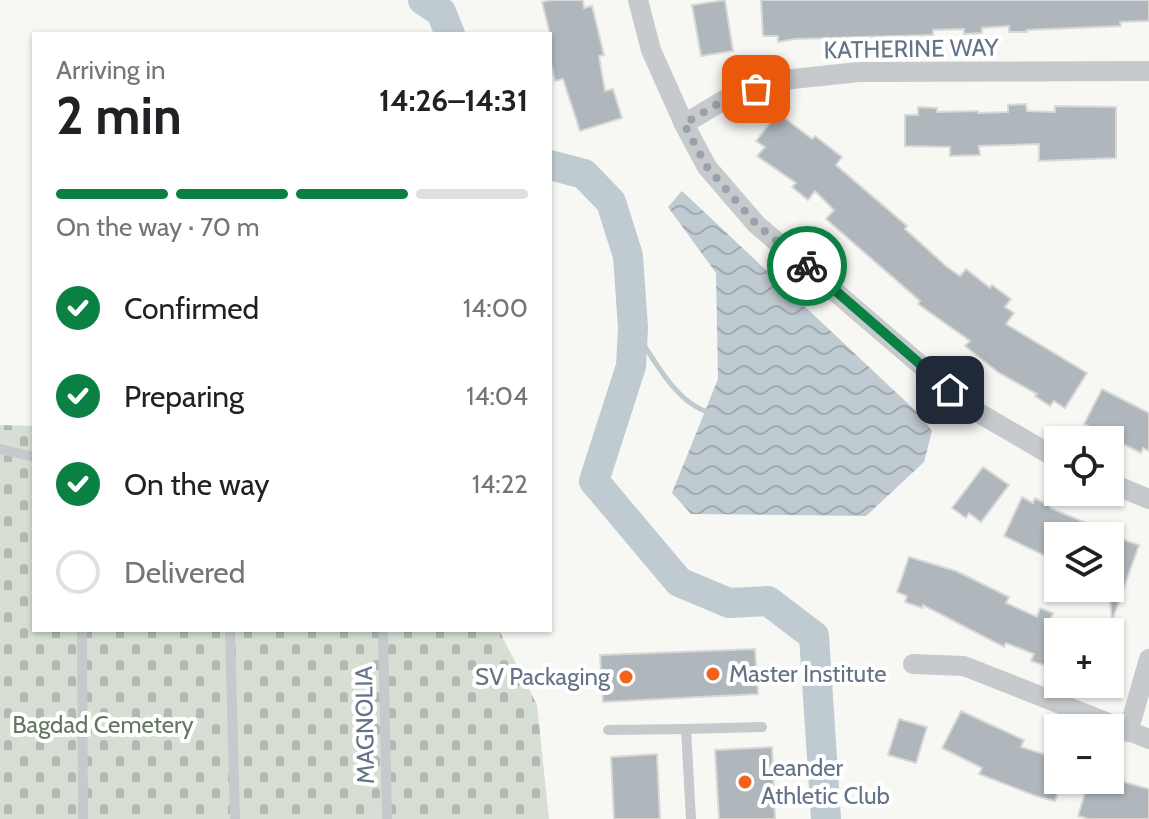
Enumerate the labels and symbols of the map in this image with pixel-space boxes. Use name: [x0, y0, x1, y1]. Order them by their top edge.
street label: KATHERINE WAY: [823, 32, 999, 65]
pin: [722, 55, 790, 123]
courier: [767, 226, 847, 306]
pin: [916, 356, 984, 424]
place label: Master Institute: [729, 659, 886, 688]
place label: SV Packaging: [475, 662, 611, 691]
street label: MAGNOLIA: [349, 665, 380, 784]
marker: Master Institute: [704, 665, 722, 683]
marker: SV Packaging: [617, 668, 635, 686]
park label: Bagdad Cemetery: [12, 710, 194, 739]
place label: Leander Athletic Club: [761, 753, 890, 810]
marker: Leander Athletic Club: [736, 773, 754, 791]

